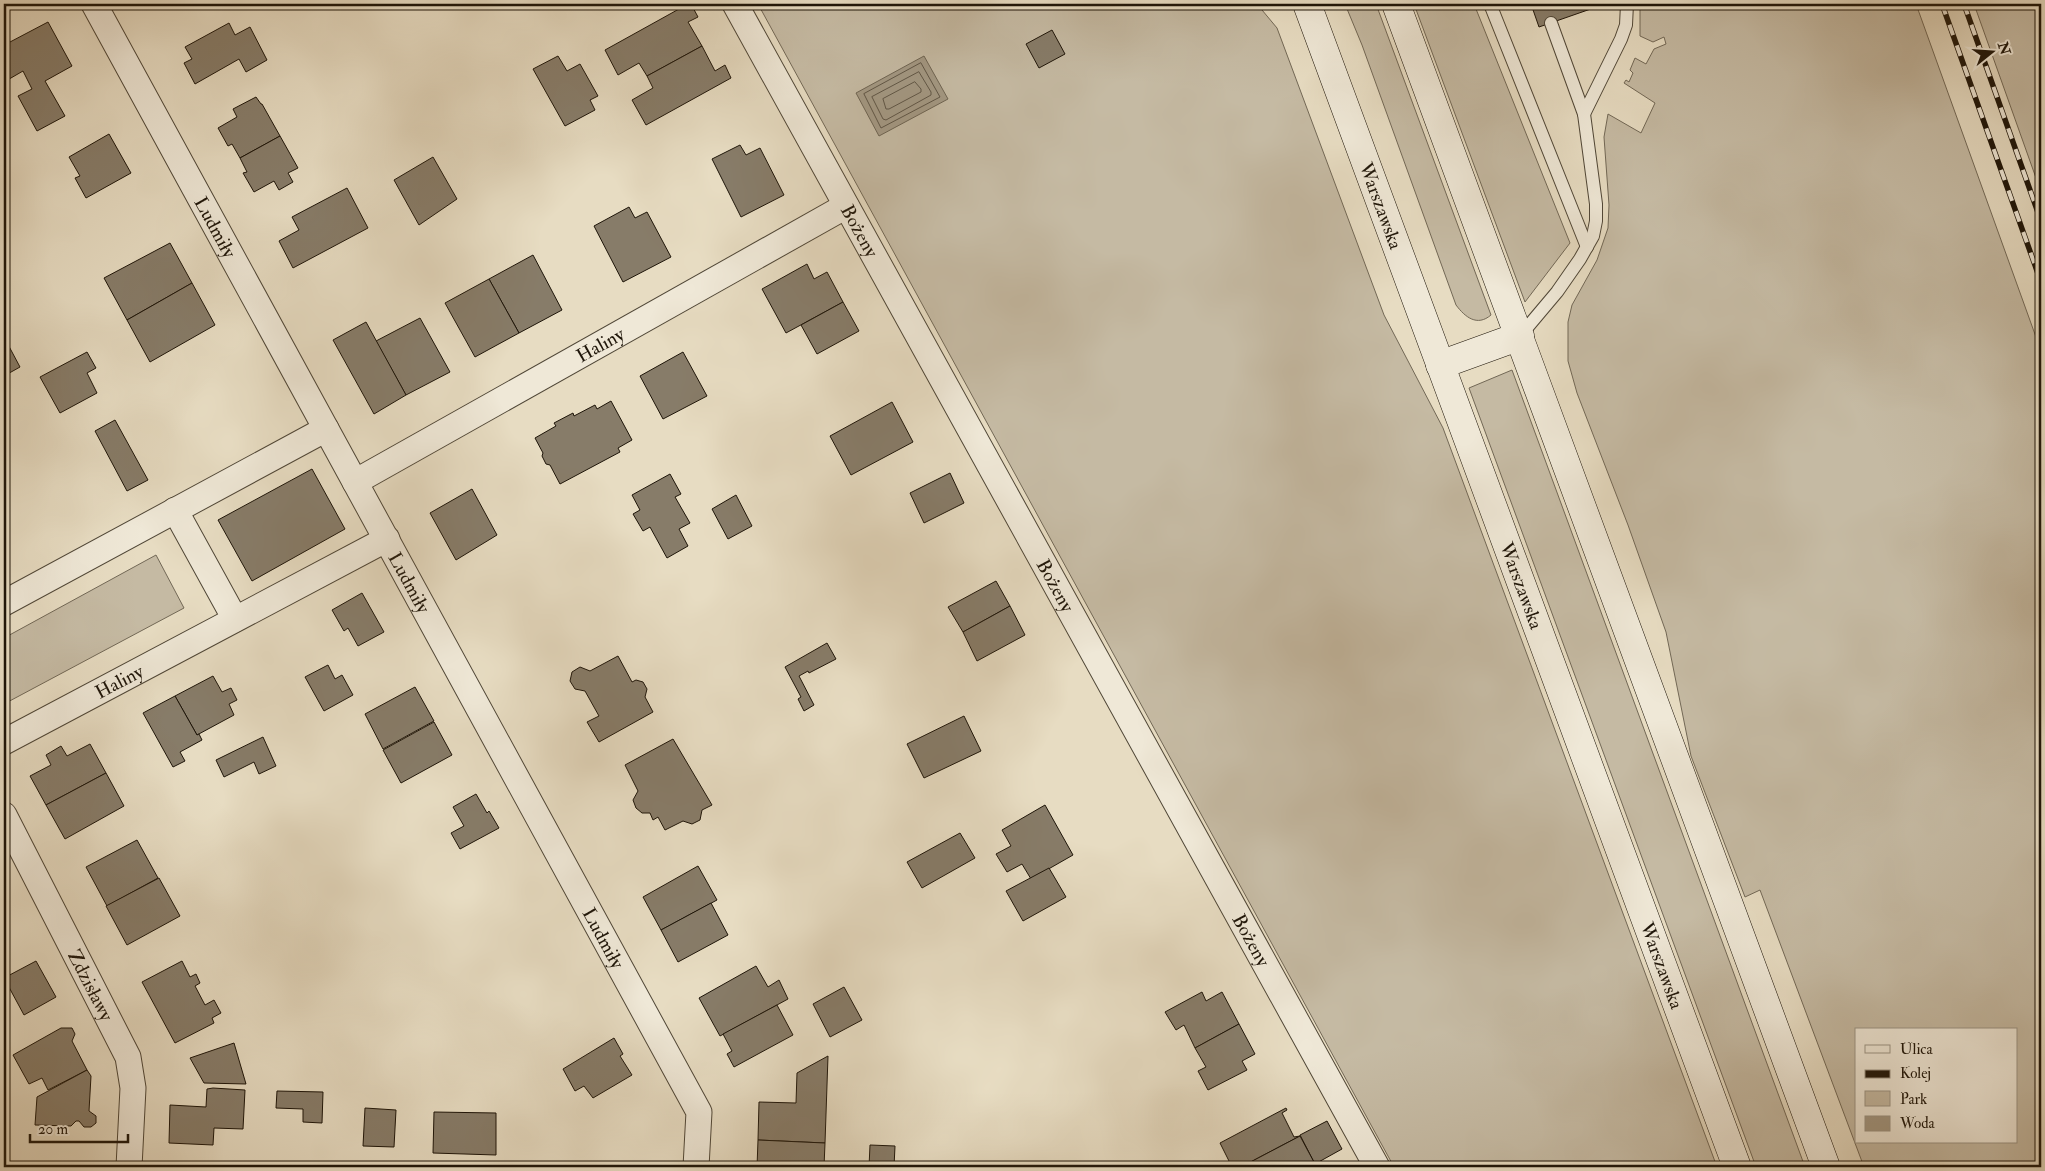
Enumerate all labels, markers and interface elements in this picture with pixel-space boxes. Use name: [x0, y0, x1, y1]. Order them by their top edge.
north arrow: [1968, 28, 2018, 78]
text: N: [1994, 39, 2014, 57]
street label: Warszawska: [1353, 158, 1408, 253]
street label: Ludmiły: [189, 193, 241, 263]
street label: Bożeny: [835, 201, 884, 262]
street label: Haliny: [572, 322, 629, 368]
street label: Warszawska: [1494, 538, 1548, 633]
street label: Ludmiły: [383, 548, 436, 618]
street label: Bożeny: [1031, 555, 1080, 617]
street label: Haliny: [91, 659, 148, 705]
street label: Ludmiły: [577, 904, 630, 974]
street label: Bożeny: [1227, 910, 1275, 972]
street label: Warszawska: [1634, 918, 1689, 1013]
street label: Zdzisławy: [62, 946, 119, 1026]
legend: [1855, 1028, 2018, 1144]
text: Ulica: [1900, 1040, 1933, 1059]
text: Kolej: [1900, 1064, 1931, 1083]
text: Park: [1900, 1090, 1927, 1109]
scale bar: [30, 1111, 128, 1143]
text: Woda: [1899, 1114, 1936, 1133]
text: 20 m: [38, 1120, 68, 1139]

